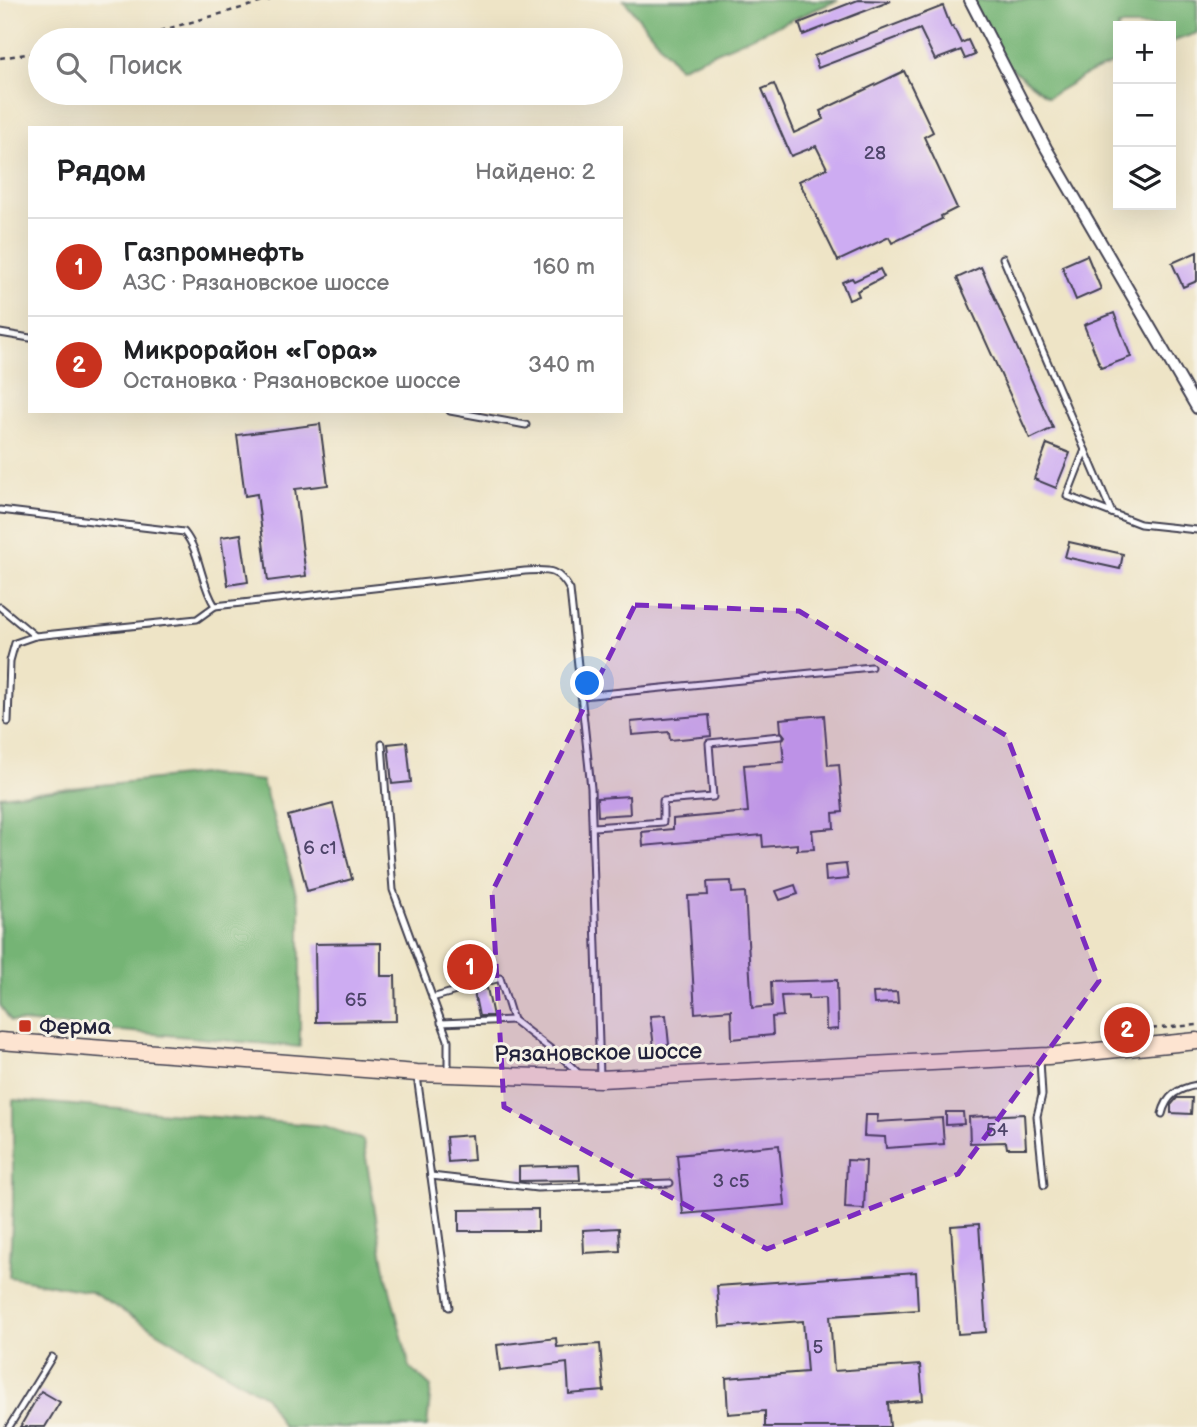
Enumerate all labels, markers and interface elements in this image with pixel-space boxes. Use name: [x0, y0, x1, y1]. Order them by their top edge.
map controls: [1113, 21, 1176, 210]
button: +: [1113, 21, 1176, 84]
search box: [28, 28, 623, 105]
icon: search: [52, 48, 90, 86]
text: Поиск: [108, 51, 182, 82]
button: −: [1113, 84, 1176, 147]
house number: 28: [864, 142, 886, 165]
button: layers: [1113, 147, 1176, 210]
text: Рядом: [56, 154, 146, 190]
text: Найдено: 2: [475, 158, 595, 186]
text: Газпромнефть: [123, 238, 304, 269]
text: 1: [74, 253, 84, 281]
text: 160 m: [533, 253, 595, 281]
text: АЗС · Рязановское шоссе: [123, 269, 389, 297]
text: Микрорайон «Гора»: [123, 336, 378, 367]
text: 2: [72, 351, 86, 379]
text: 340 m: [528, 351, 595, 379]
text: Остановка · Рязановское шоссе: [123, 367, 460, 395]
your location: [570, 666, 604, 700]
house number: 6 с1: [303, 837, 337, 860]
pin: 1: [447, 941, 493, 993]
house number: 65: [345, 989, 367, 1012]
pin: 2: [1104, 1004, 1150, 1056]
place label: Ферма: [39, 1013, 112, 1041]
marker: Ферма: [17, 1018, 33, 1034]
street label: Рязановское шоссе: [494, 1037, 703, 1069]
house number: 54: [986, 1119, 1009, 1142]
house number: 3 с5: [712, 1170, 750, 1193]
house number: 5: [813, 1336, 824, 1359]

